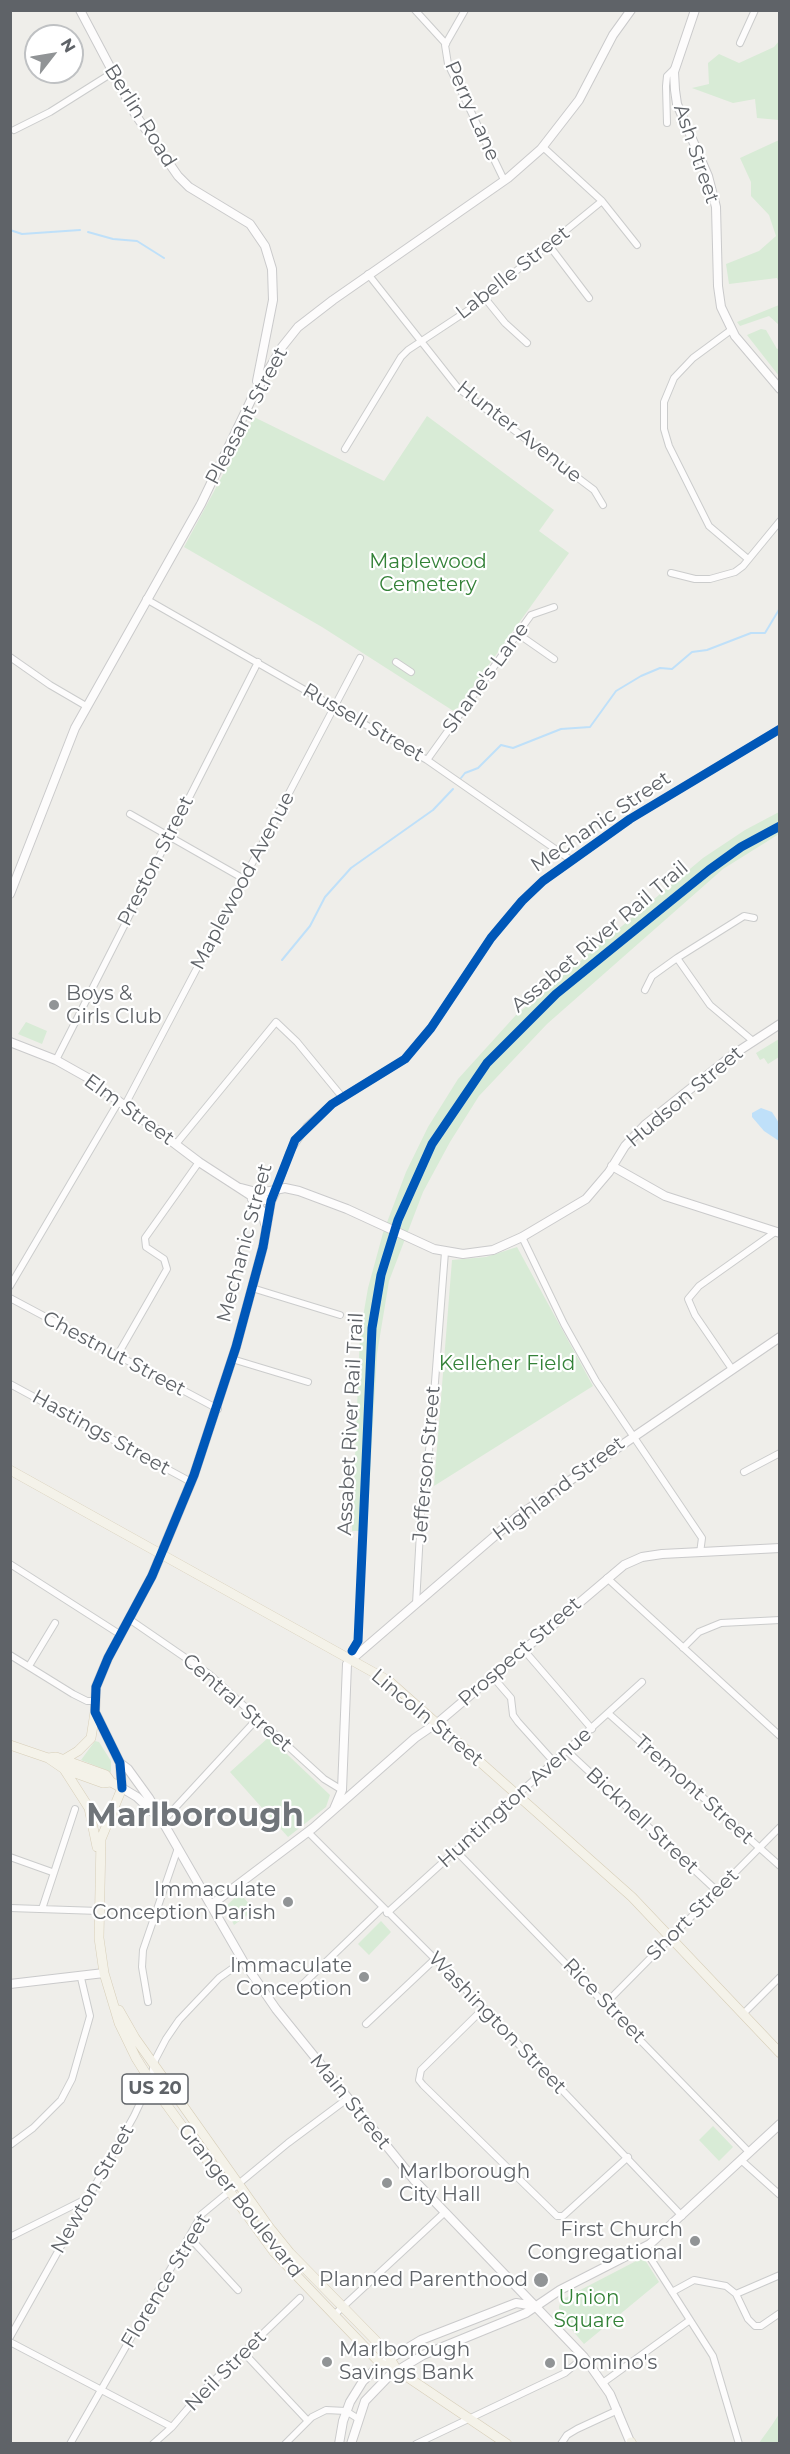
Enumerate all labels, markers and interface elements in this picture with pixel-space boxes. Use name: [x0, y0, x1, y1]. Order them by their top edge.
north arrow: [24, 24, 84, 84]
text: N: [57, 35, 80, 56]
street label: Perry Lane: [439, 57, 505, 165]
street label: Berlin Road: [99, 60, 181, 172]
street label: Ash Street: [668, 101, 724, 207]
street label: Labelle Street: [451, 221, 575, 325]
street label: Pleasant Street: [201, 343, 293, 489]
street label: Hunter Avenue: [452, 376, 586, 488]
park label: Maplewood Cemetery: [369, 550, 487, 597]
street label: Shane's Lane: [438, 618, 534, 738]
street label: Russell Street: [298, 679, 428, 767]
street label: Mechanic Street: [527, 766, 675, 878]
street label: Maplewood Avenue: [186, 788, 300, 974]
street label: Preston Street: [113, 792, 199, 930]
street label: Assabet River Rail Trail: [507, 856, 693, 1018]
place label: Boys & Girls Club: [66, 982, 162, 1029]
marker: Boys & Girls Club: [47, 998, 61, 1012]
street label: Hudson Street: [622, 1041, 748, 1153]
street label: Elm Street: [79, 1069, 179, 1151]
street label: Mechanic Street: [212, 1161, 278, 1325]
street label: Chestnut Street: [38, 1306, 190, 1402]
street label: Assabet River Rail Trail: [333, 1312, 369, 1536]
park label: Kelleher Field: [439, 1352, 575, 1376]
street label: Hastings Street: [28, 1385, 174, 1481]
street label: Jefferson Street: [408, 1385, 446, 1543]
street label: Highland Street: [488, 1432, 630, 1546]
street label: Prospect Street: [454, 1592, 586, 1712]
street label: Central Street: [177, 1649, 297, 1757]
street label: Lincoln Street: [366, 1664, 488, 1772]
street label: Huntington Avenue: [433, 1723, 597, 1873]
street label: Tremont Street: [629, 1730, 759, 1850]
street label: Bicknell Street: [581, 1763, 703, 1879]
district label: Marlborough: [86, 1798, 304, 1836]
street label: Short Street: [642, 1864, 744, 1966]
place label: Immaculate Conception Parish: [92, 1878, 276, 1925]
marker: Immaculate Conception Parish: [281, 1895, 295, 1909]
street label: Washington Street: [423, 1947, 571, 2099]
place label: Immaculate Conception: [230, 1954, 352, 2001]
street label: Rice Street: [558, 1954, 650, 2048]
marker: Immaculate Conception: [357, 1970, 371, 1984]
street label: Main Street: [304, 2050, 396, 2154]
road number: US 20: [122, 2074, 188, 2104]
street label: Granger Boulevard: [172, 2119, 308, 2283]
street label: Newton Street: [46, 2120, 140, 2258]
place label: Marlborough City Hall: [399, 2160, 530, 2207]
marker: Marlborough City Hall: [380, 2176, 394, 2190]
street label: Florence Street: [116, 2209, 216, 2353]
place label: First Church Congregational: [527, 2218, 683, 2265]
marker: First Church Congregational: [688, 2234, 702, 2248]
place label: Planned Parenthood: [319, 2268, 528, 2292]
marker: Planned Parenthood: [532, 2271, 550, 2289]
park label: Union Square: [554, 2286, 624, 2333]
street label: Neil Street: [180, 2325, 272, 2417]
place label: Marlborough Savings Bank: [339, 2338, 474, 2385]
place label: Domino's: [562, 2351, 657, 2375]
marker: Marlborough Savings Bank: [320, 2355, 334, 2369]
marker: Domino's: [543, 2356, 557, 2370]

